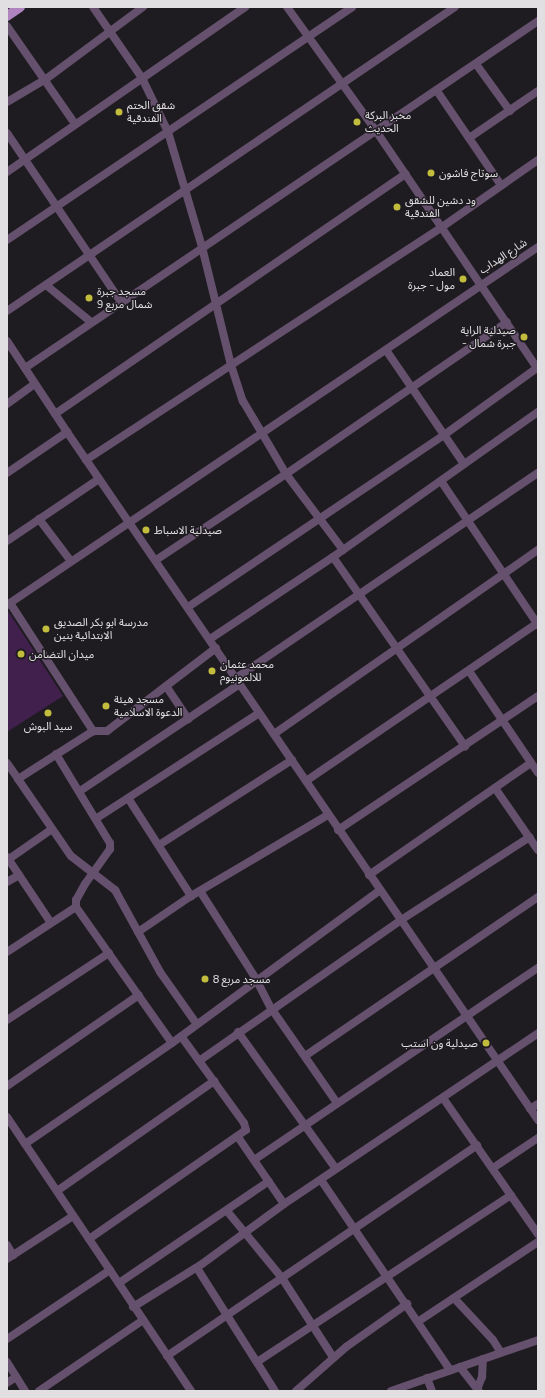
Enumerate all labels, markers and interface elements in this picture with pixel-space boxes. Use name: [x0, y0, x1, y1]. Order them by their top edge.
place label: شقق الختم الفندقية: [127, 99, 175, 125]
marker: شقق الختم الفندقية: [114, 107, 124, 117]
place label: مخبز البركة الحديث: [365, 109, 411, 135]
marker: مخبز البركة الحديث: [352, 117, 362, 127]
place label: سوتاج فاشون: [439, 166, 498, 180]
marker: سوتاج فاشون: [426, 168, 436, 178]
place label: ود دشين للشقق الفندقية: [405, 194, 476, 220]
marker: ود دشين للشقق الفندقية: [392, 202, 402, 212]
street label: شارع الهداب: [477, 236, 529, 276]
place label: العماد مول - جبرة: [408, 266, 455, 292]
marker: العماد مول - جبرة: [458, 274, 468, 284]
place label: مسجد جبرة شمال مربع 9: [97, 285, 152, 311]
marker: مسجد جبرة شمال مربع 9: [84, 293, 94, 303]
place label: صيدلية الراية - جبرة شمال: [461, 324, 516, 350]
marker: صيدلية الراية - جبرة شمال: [519, 332, 529, 342]
place label: صيدلية الاسباط: [154, 523, 222, 537]
marker: صيدلية الاسباط: [141, 525, 151, 535]
place label: مدرسة ابو بكر الصديق الابتدائية بنين: [54, 616, 148, 642]
marker: مدرسة ابو بكر الصديق الابتدائية بنين: [41, 624, 51, 634]
place label: ميدان التضامن: [29, 647, 94, 661]
marker: ميدان التضامن: [16, 649, 26, 659]
place label: محمد عثمان للالمونيوم: [220, 658, 274, 684]
marker: محمد عثمان للالمونيوم: [207, 666, 217, 676]
place label: مسجد هيئة الدعوة الاسلامية: [114, 693, 182, 719]
marker: مسجد هيئة الدعوة الاسلامية: [101, 701, 111, 711]
marker: سيد البوش: [43, 708, 53, 718]
place label: سيد البوش: [24, 719, 72, 733]
place label: مسجد مربع 8: [213, 972, 271, 986]
marker: مسجد مربع 8: [200, 974, 210, 984]
place label: صيدلية ون استب: [401, 1036, 478, 1050]
marker: صيدلية ون استب: [481, 1038, 491, 1048]

